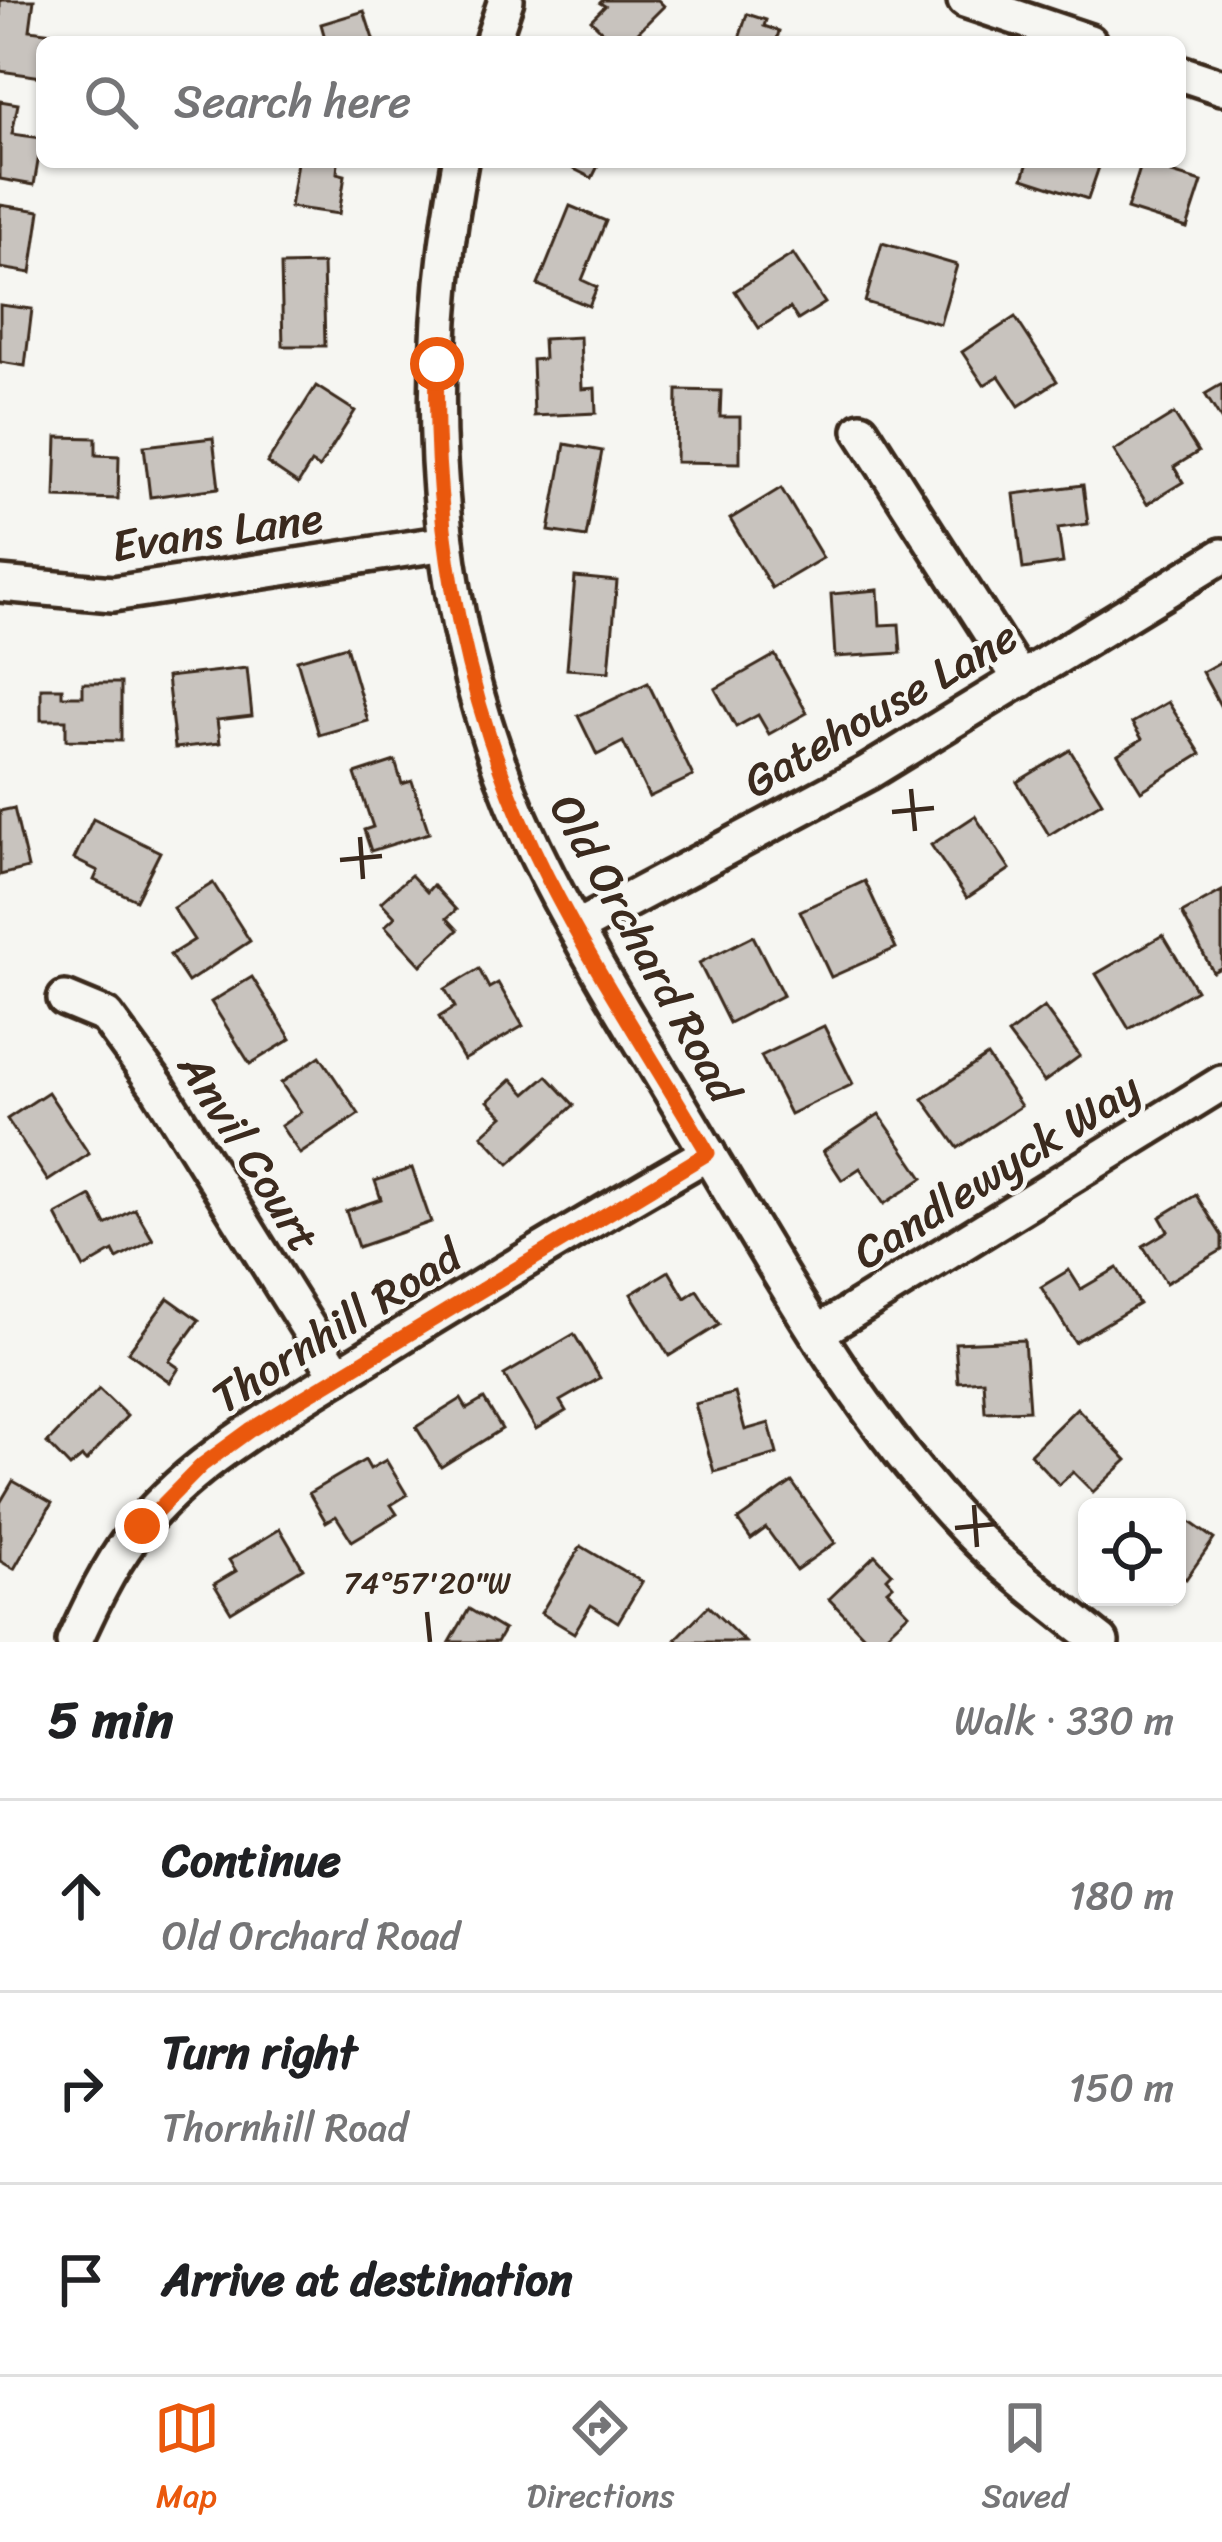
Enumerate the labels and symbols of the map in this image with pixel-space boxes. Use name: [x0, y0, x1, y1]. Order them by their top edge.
route start: [410, 337, 464, 391]
street label: Evans Lane: [106, 478, 328, 586]
street label: Gatehouse Lane: [727, 597, 1034, 820]
street label: Old Orchard Road: [527, 779, 765, 1121]
street label: Anvil Court: [155, 1035, 343, 1269]
street label: Candlewyck Way: [836, 1050, 1157, 1292]
street label: Thornhill Road: [195, 1216, 481, 1436]
route end: [115, 1499, 169, 1553]
text: 74°57'20"W: [343, 1556, 511, 1610]

